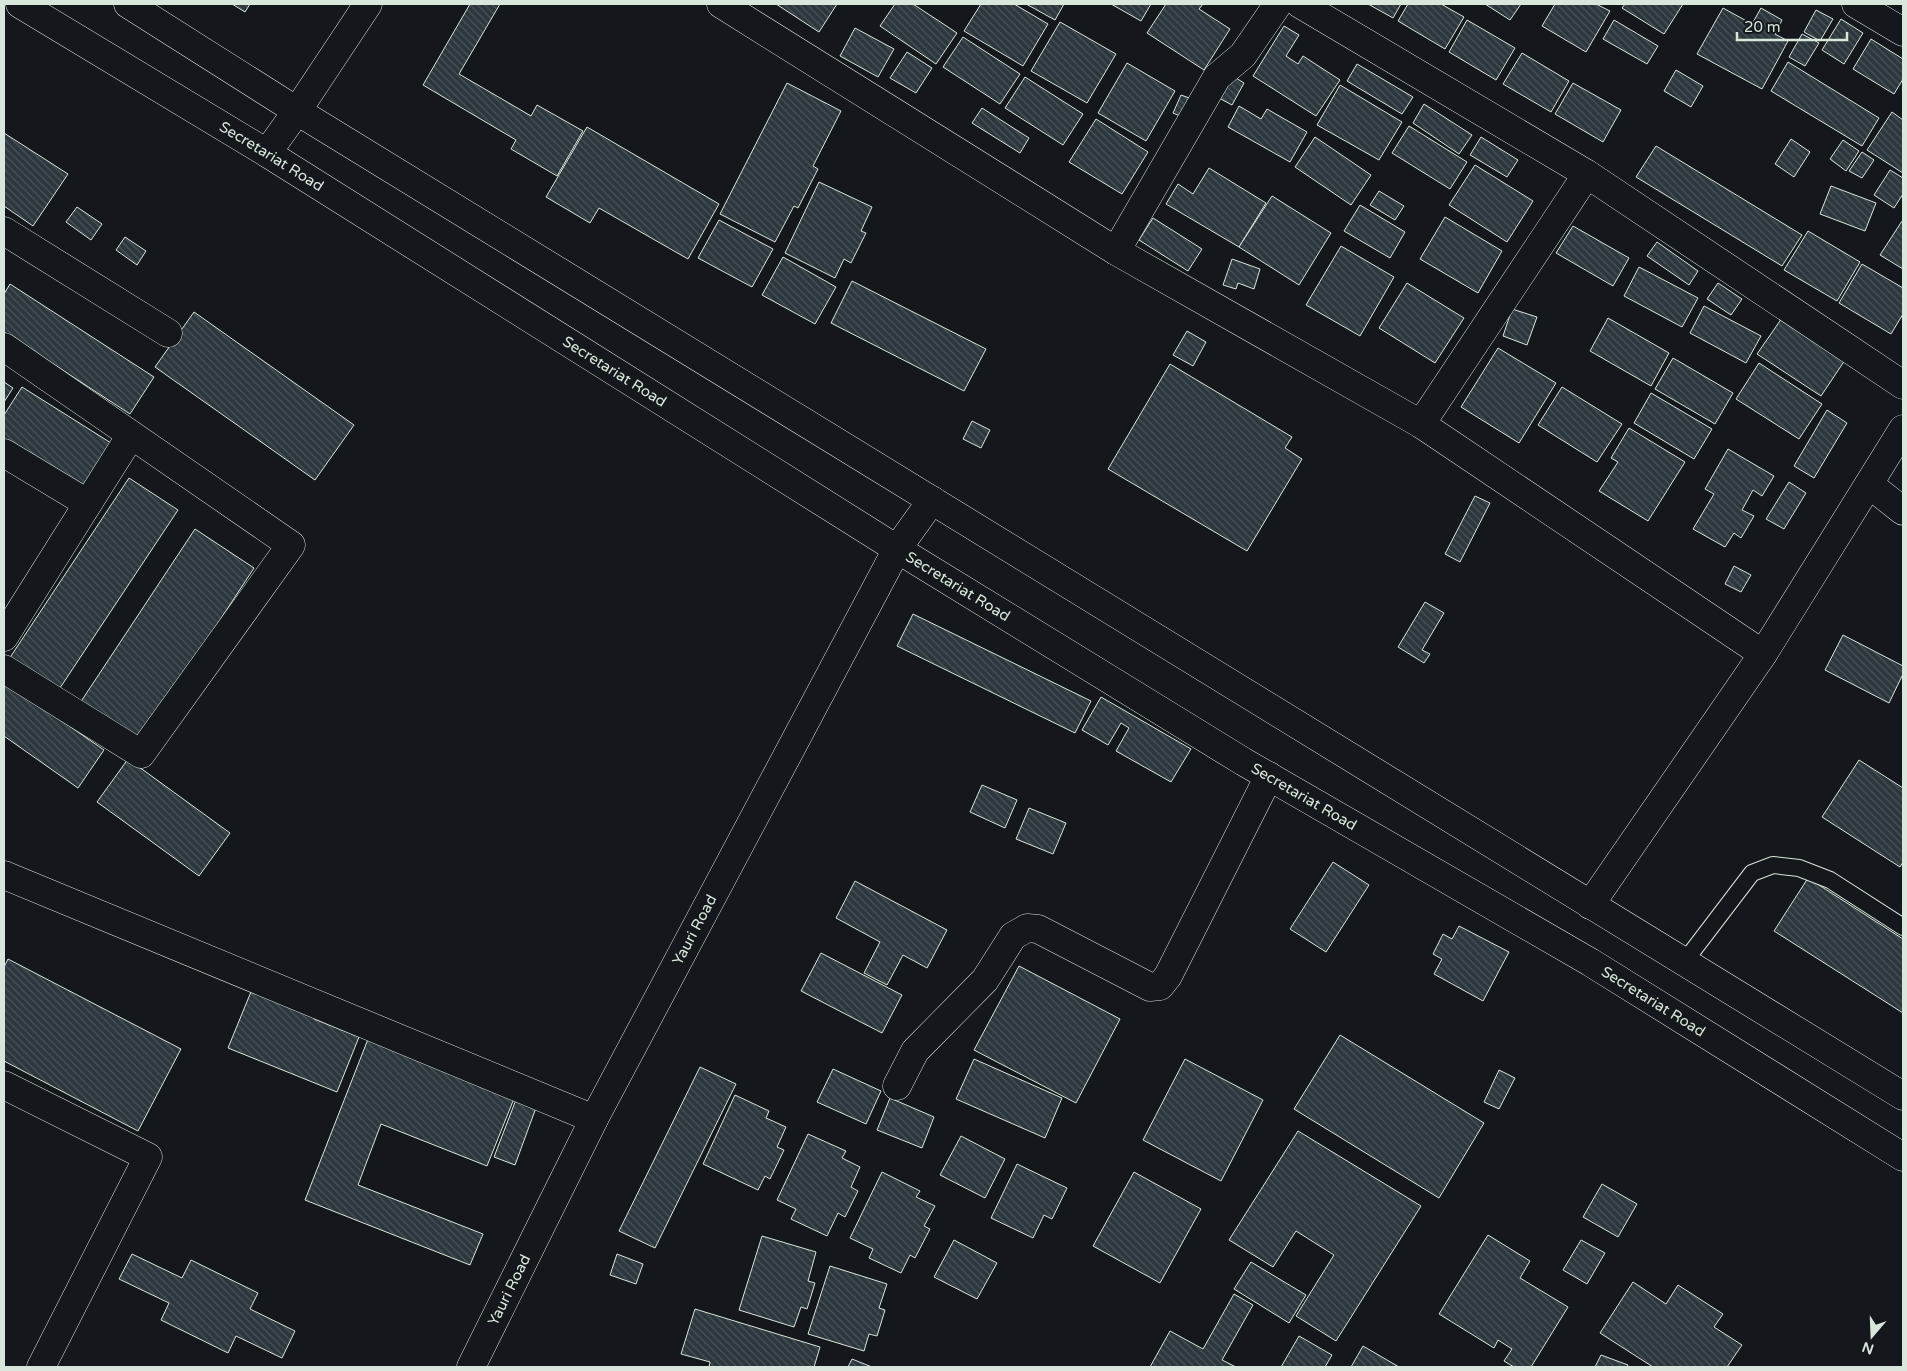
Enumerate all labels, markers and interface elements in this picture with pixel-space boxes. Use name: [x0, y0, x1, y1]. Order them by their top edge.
scale bar: [1737, 10, 1847, 42]
text: 20 m: [1744, 18, 1781, 36]
street label: Secretariat Road: [216, 117, 327, 195]
street label: Secretariat Road: [559, 332, 670, 411]
street label: Secretariat Road: [902, 548, 1013, 625]
street label: Secretariat Road: [1248, 759, 1360, 834]
street label: Yauri Road: [669, 892, 721, 968]
street label: Secretariat Road: [1598, 962, 1709, 1041]
street label: Yauri Road: [484, 1251, 534, 1328]
north arrow: [1847, 1311, 1897, 1361]
text: N: [1860, 1338, 1876, 1358]

